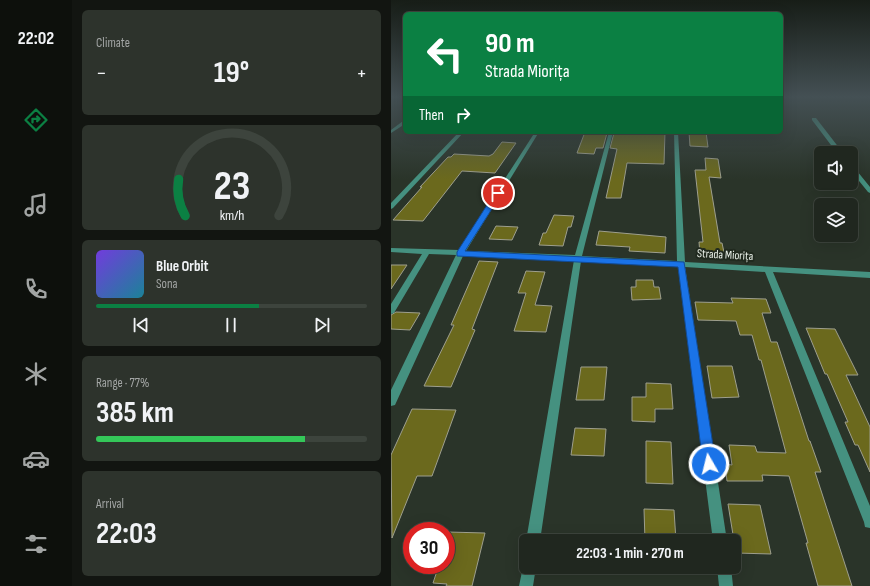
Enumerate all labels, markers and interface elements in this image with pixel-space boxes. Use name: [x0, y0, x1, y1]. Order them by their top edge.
text: 90 m: [485, 27, 535, 60]
text: 22:02: [18, 28, 54, 49]
icon: left: [419, 28, 471, 80]
text: Climate: [96, 35, 130, 51]
text: 19°: [214, 55, 249, 91]
text: −: [96, 60, 107, 87]
text: +: [356, 60, 367, 87]
text: Strada Miorița: [485, 61, 570, 82]
icon: right: [452, 104, 474, 126]
icon: directions: [22, 106, 50, 134]
text: Then: [419, 106, 444, 125]
map controls: [814, 146, 858, 242]
button: sound: [814, 146, 858, 190]
text: 23: [213, 162, 250, 211]
pin: [481, 176, 515, 210]
icon: arrive: [487, 182, 509, 204]
icon: music: [22, 191, 50, 219]
button: layers: [814, 198, 858, 242]
text: km/h: [219, 206, 244, 223]
street label: Strada Miorița: [696, 246, 754, 264]
text: Blue Orbit: [156, 257, 208, 276]
icon: phone: [22, 275, 50, 303]
text: Sona: [156, 276, 178, 292]
icon: previous: [130, 314, 152, 336]
icon: pause: [220, 314, 242, 336]
icon: next: [311, 314, 333, 336]
icon: climate: [22, 360, 50, 388]
text: Range · 77%: [96, 375, 149, 391]
text: 385 km: [96, 395, 174, 431]
position arrow: [688, 443, 730, 485]
icon: car: [22, 445, 50, 473]
text: Arrival: [96, 496, 124, 512]
text: 22:03: [96, 516, 157, 552]
speed limit sign: 30: [403, 522, 455, 574]
icon: filters: [22, 530, 50, 558]
text: 22:03 · 1 min · 270 m: [576, 544, 684, 563]

